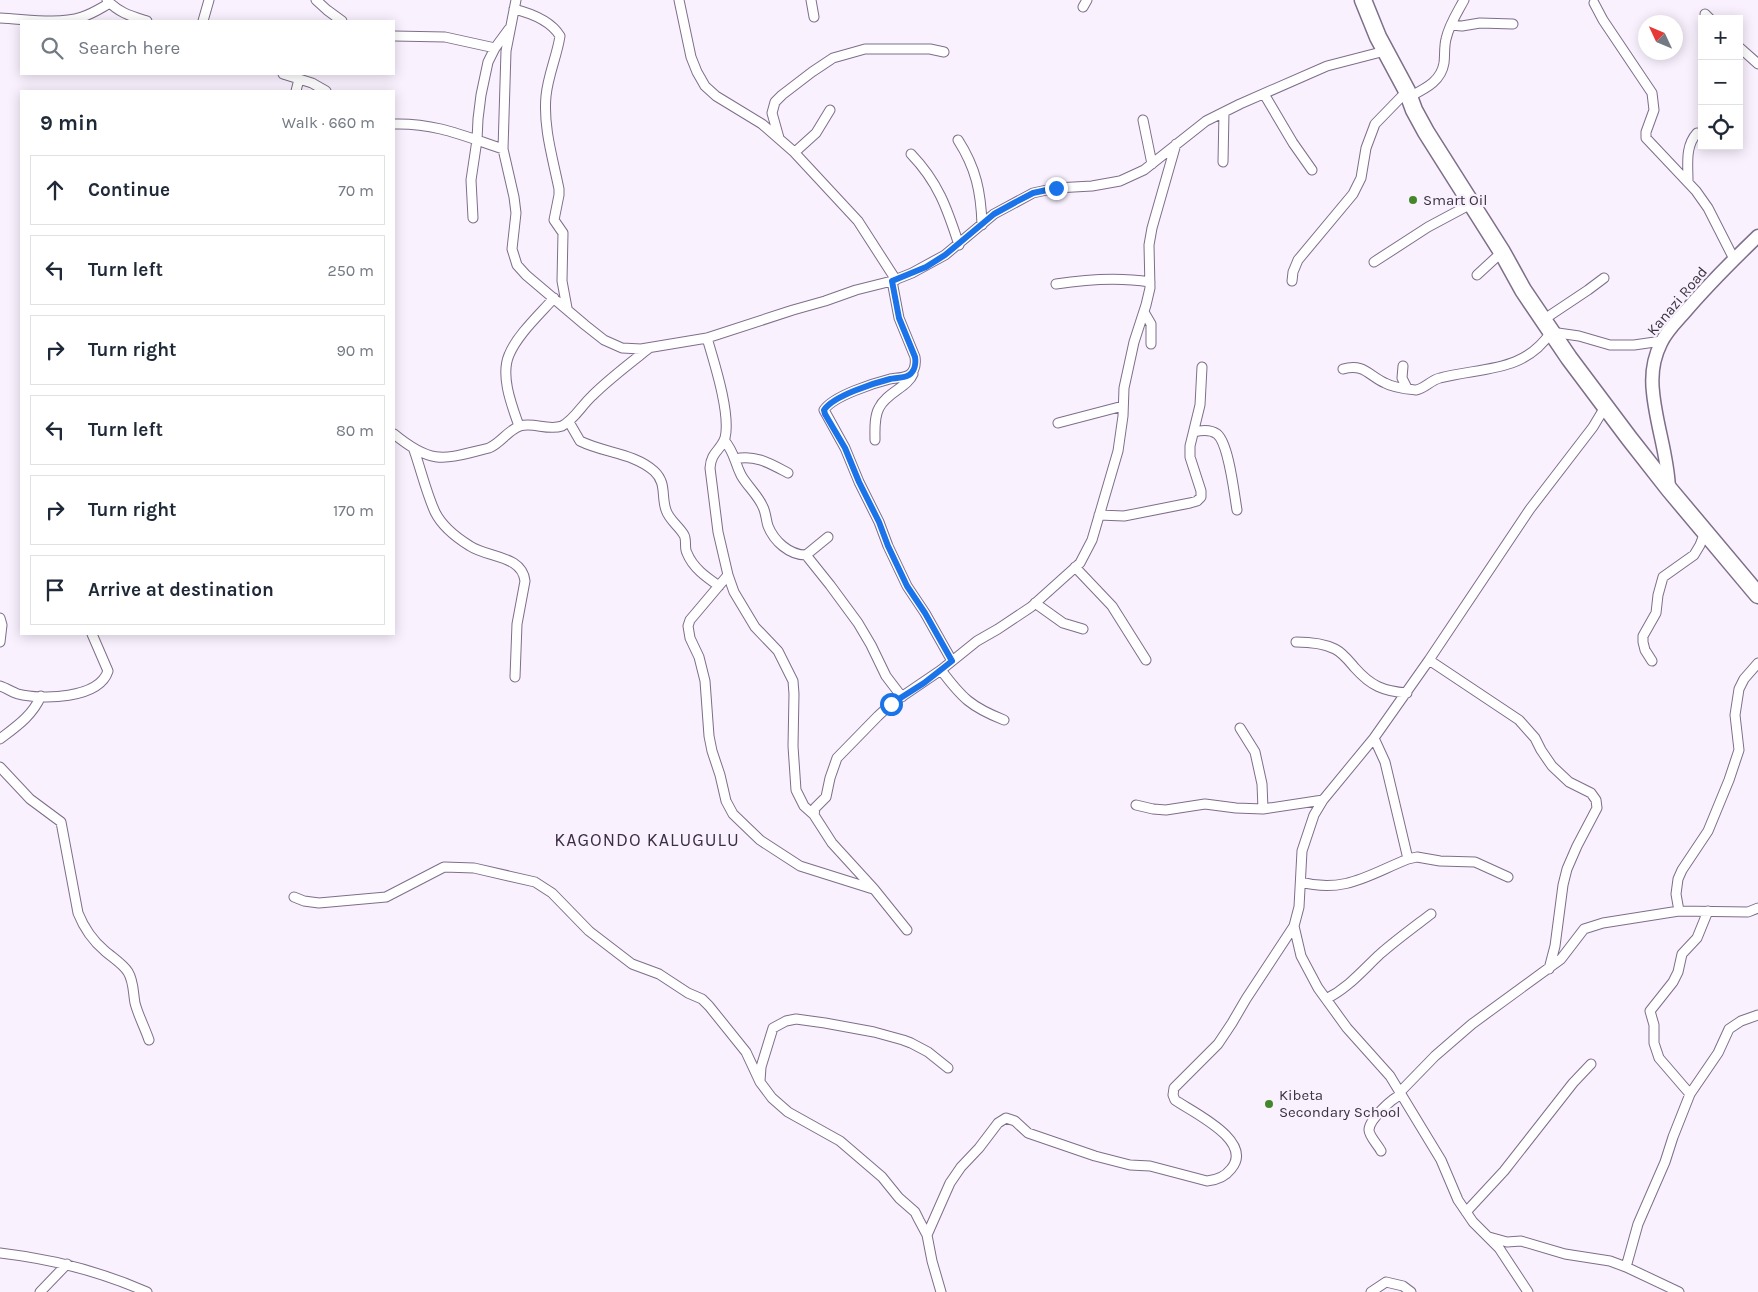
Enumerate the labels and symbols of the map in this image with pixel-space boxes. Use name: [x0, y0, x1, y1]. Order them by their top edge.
north arrow: [1638, 15, 1683, 60]
route end: [1045, 177, 1068, 200]
place label: Smart Oil: [1423, 191, 1487, 209]
marker: Smart Oil: [1407, 194, 1419, 206]
street label: Kanazi Road: [1643, 263, 1711, 339]
route start: [880, 693, 903, 716]
district label: KAGONDO KALUGULU: [554, 829, 740, 851]
place label: Kibeta Secondary School: [1279, 1086, 1400, 1121]
marker: Kibeta Secondary School: [1263, 1098, 1275, 1110]

